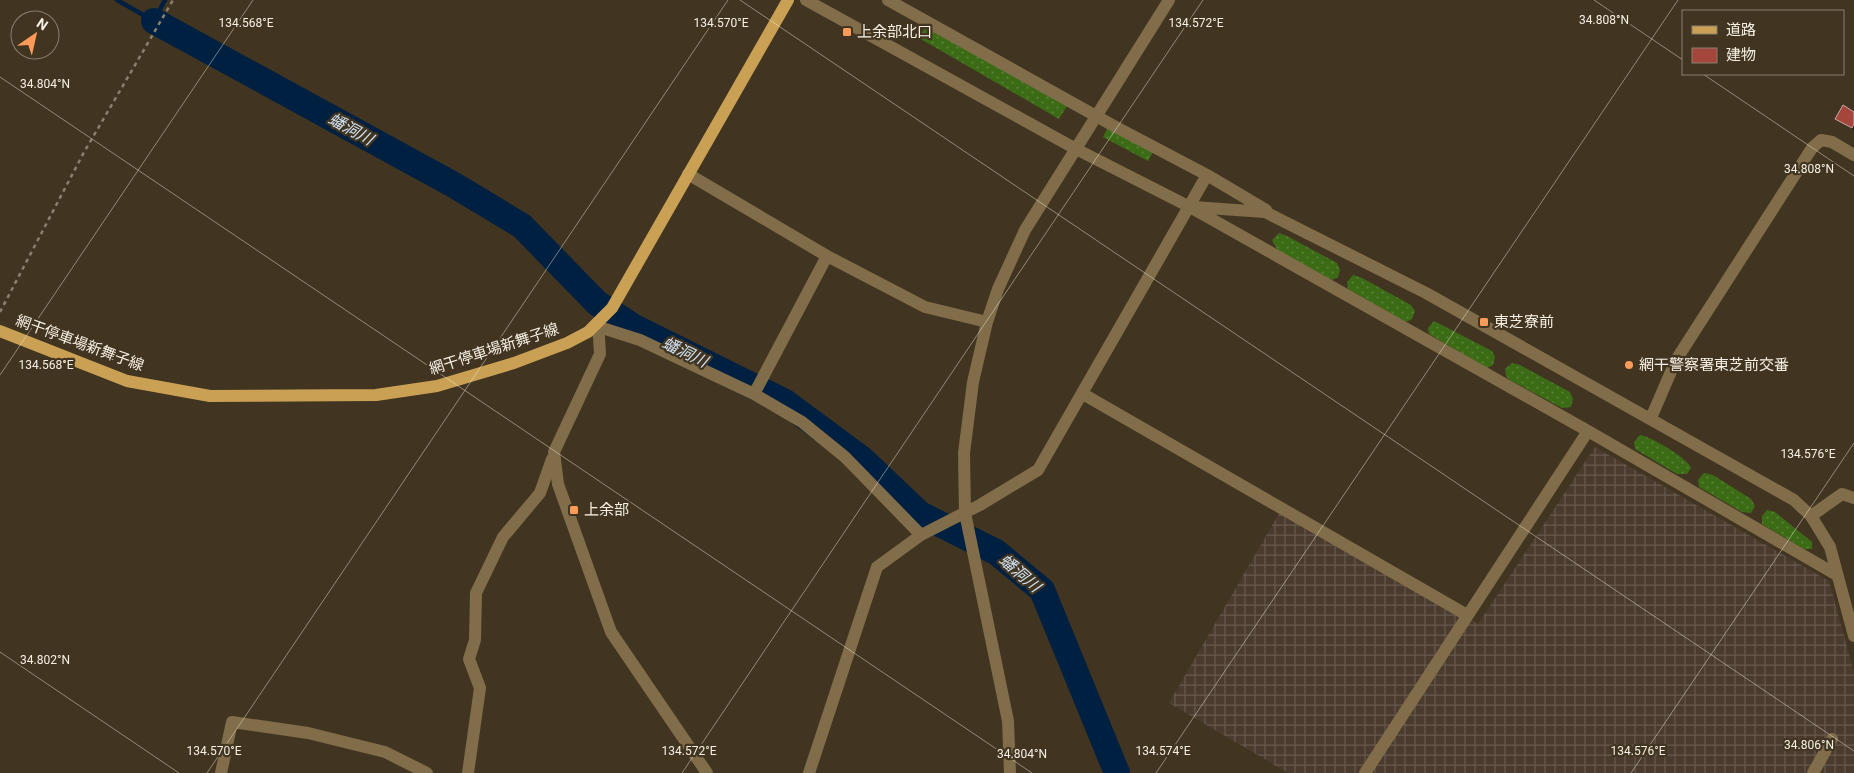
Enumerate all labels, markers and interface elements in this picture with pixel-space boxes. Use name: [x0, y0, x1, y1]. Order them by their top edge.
north arrow: [10, 10, 60, 60]
legend: [1682, 10, 1844, 75]
text: 34.808°N: [1579, 13, 1629, 27]
text: N: [34, 15, 51, 34]
text: 134.568°E: [219, 16, 274, 30]
text: 134.570°E: [694, 16, 749, 30]
text: 134.572°E: [1169, 16, 1224, 30]
text: 道路: [1726, 21, 1756, 39]
place label: 上余部北口: [857, 23, 932, 41]
marker: 上余部北口: [841, 26, 853, 38]
text: 建物: [1726, 46, 1756, 64]
text: 34.804°N: [20, 77, 70, 91]
water label: 蟠洞川: [325, 109, 378, 150]
text: 34.808°N: [1784, 162, 1834, 176]
street label: 網干停車場新舞子線: [13, 311, 147, 375]
place label: 東芝寮前: [1494, 313, 1554, 331]
marker: 東芝寮前: [1478, 316, 1490, 328]
street label: 網干停車場新舞子線: [427, 320, 561, 378]
water label: 蟠洞川: [659, 333, 713, 372]
place label: 網干警察署東芝前交番: [1639, 356, 1789, 374]
text: 134.568°E: [19, 358, 74, 372]
marker: 網干警察署東芝前交番: [1623, 359, 1635, 371]
text: 134.576°E: [1781, 447, 1836, 461]
place label: 上余部: [584, 501, 629, 519]
marker: 上余部: [568, 504, 580, 516]
water label: 蟠洞川: [996, 550, 1046, 597]
text: 34.802°N: [20, 653, 70, 667]
text: 34.806°N: [1784, 738, 1834, 752]
text: 134.570°E: [187, 744, 242, 758]
text: 134.572°E: [662, 744, 717, 758]
text: 134.574°E: [1136, 744, 1191, 758]
text: 134.576°E: [1611, 744, 1666, 758]
text: 34.804°N: [997, 747, 1047, 761]

